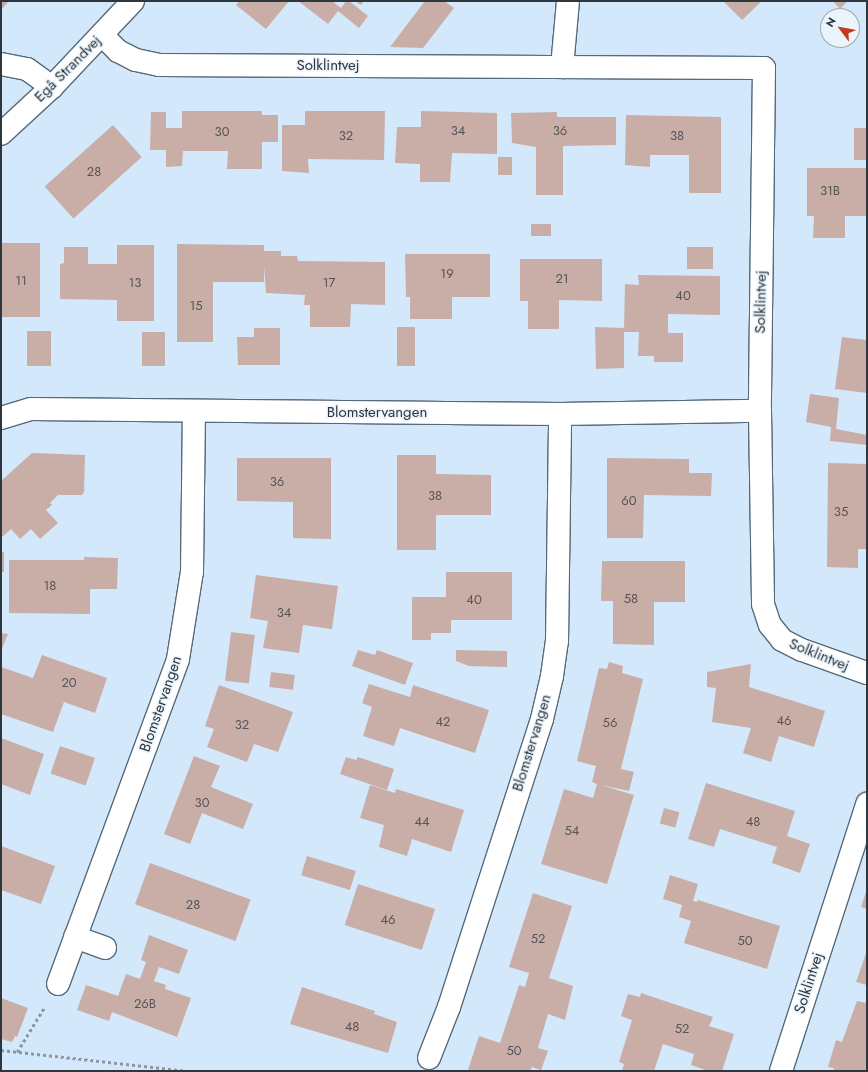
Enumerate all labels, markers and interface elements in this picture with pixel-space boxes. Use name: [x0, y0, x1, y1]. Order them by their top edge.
north arrow: [820, 8, 860, 48]
text: N: [822, 14, 840, 30]
street label: Egå Strandvej: [31, 32, 105, 106]
street label: Solklintvej: [296, 57, 360, 75]
house number: 34: [451, 123, 465, 139]
house number: 36: [553, 123, 567, 139]
house number: 30: [215, 124, 229, 140]
house number: 32: [339, 128, 353, 144]
house number: 38: [670, 128, 684, 144]
house number: 28: [87, 164, 101, 180]
house number: 31B: [820, 183, 840, 199]
house number: 19: [440, 266, 454, 282]
street label: Solklintvej: [751, 270, 771, 334]
house number: 21: [555, 271, 569, 287]
house number: 11: [15, 273, 27, 289]
house number: 13: [129, 275, 141, 291]
house number: 17: [323, 275, 335, 291]
house number: 40: [675, 288, 691, 304]
house number: 15: [189, 298, 203, 314]
street label: Blomstervangen: [327, 404, 427, 422]
house number: 36: [270, 474, 284, 490]
house number: 38: [428, 488, 442, 504]
house number: 60: [621, 493, 637, 509]
house number: 35: [834, 504, 848, 520]
house number: 18: [44, 578, 56, 594]
house number: 58: [624, 591, 638, 607]
house number: 40: [466, 592, 482, 608]
house number: 34: [277, 605, 291, 621]
street label: Solklintvej: [786, 635, 852, 675]
street label: Blomstervangen: [136, 654, 186, 754]
house number: 20: [61, 675, 77, 691]
street label: Blomstervangen: [509, 692, 555, 794]
house number: 46: [776, 713, 792, 729]
house number: 42: [436, 714, 450, 730]
house number: 56: [603, 715, 617, 731]
house number: 32: [235, 717, 249, 733]
house number: 30: [195, 795, 209, 811]
house number: 44: [414, 814, 430, 830]
house number: 48: [746, 814, 760, 830]
house number: 54: [565, 823, 579, 839]
house number: 28: [186, 897, 200, 913]
house number: 46: [380, 912, 396, 928]
house number: 52: [531, 931, 545, 947]
house number: 50: [737, 933, 753, 949]
street label: Solklintvej: [791, 950, 827, 1016]
house number: 26B: [134, 996, 156, 1012]
house number: 48: [345, 1019, 359, 1035]
house number: 52: [675, 1021, 689, 1037]
house number: 50: [506, 1043, 522, 1059]

